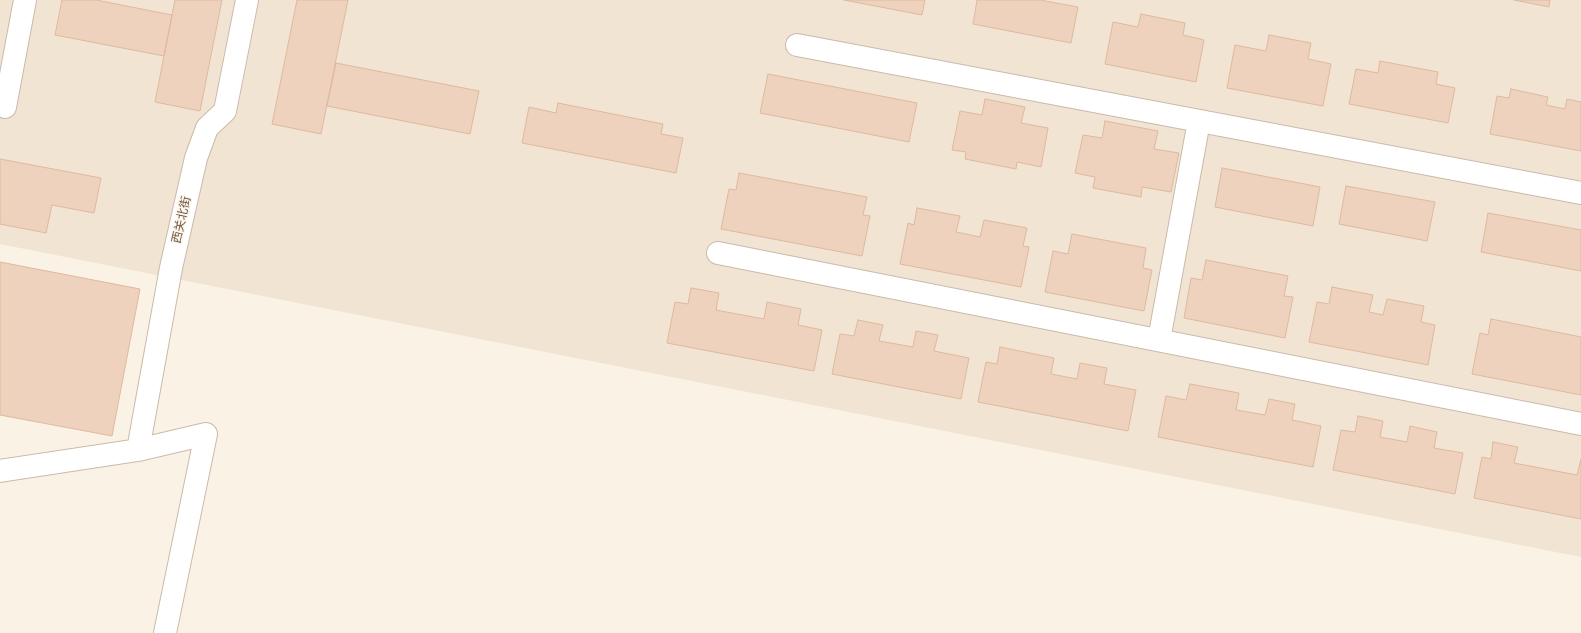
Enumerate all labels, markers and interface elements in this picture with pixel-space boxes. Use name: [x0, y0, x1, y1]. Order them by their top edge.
street label: 西关北街: [170, 195, 194, 245]

